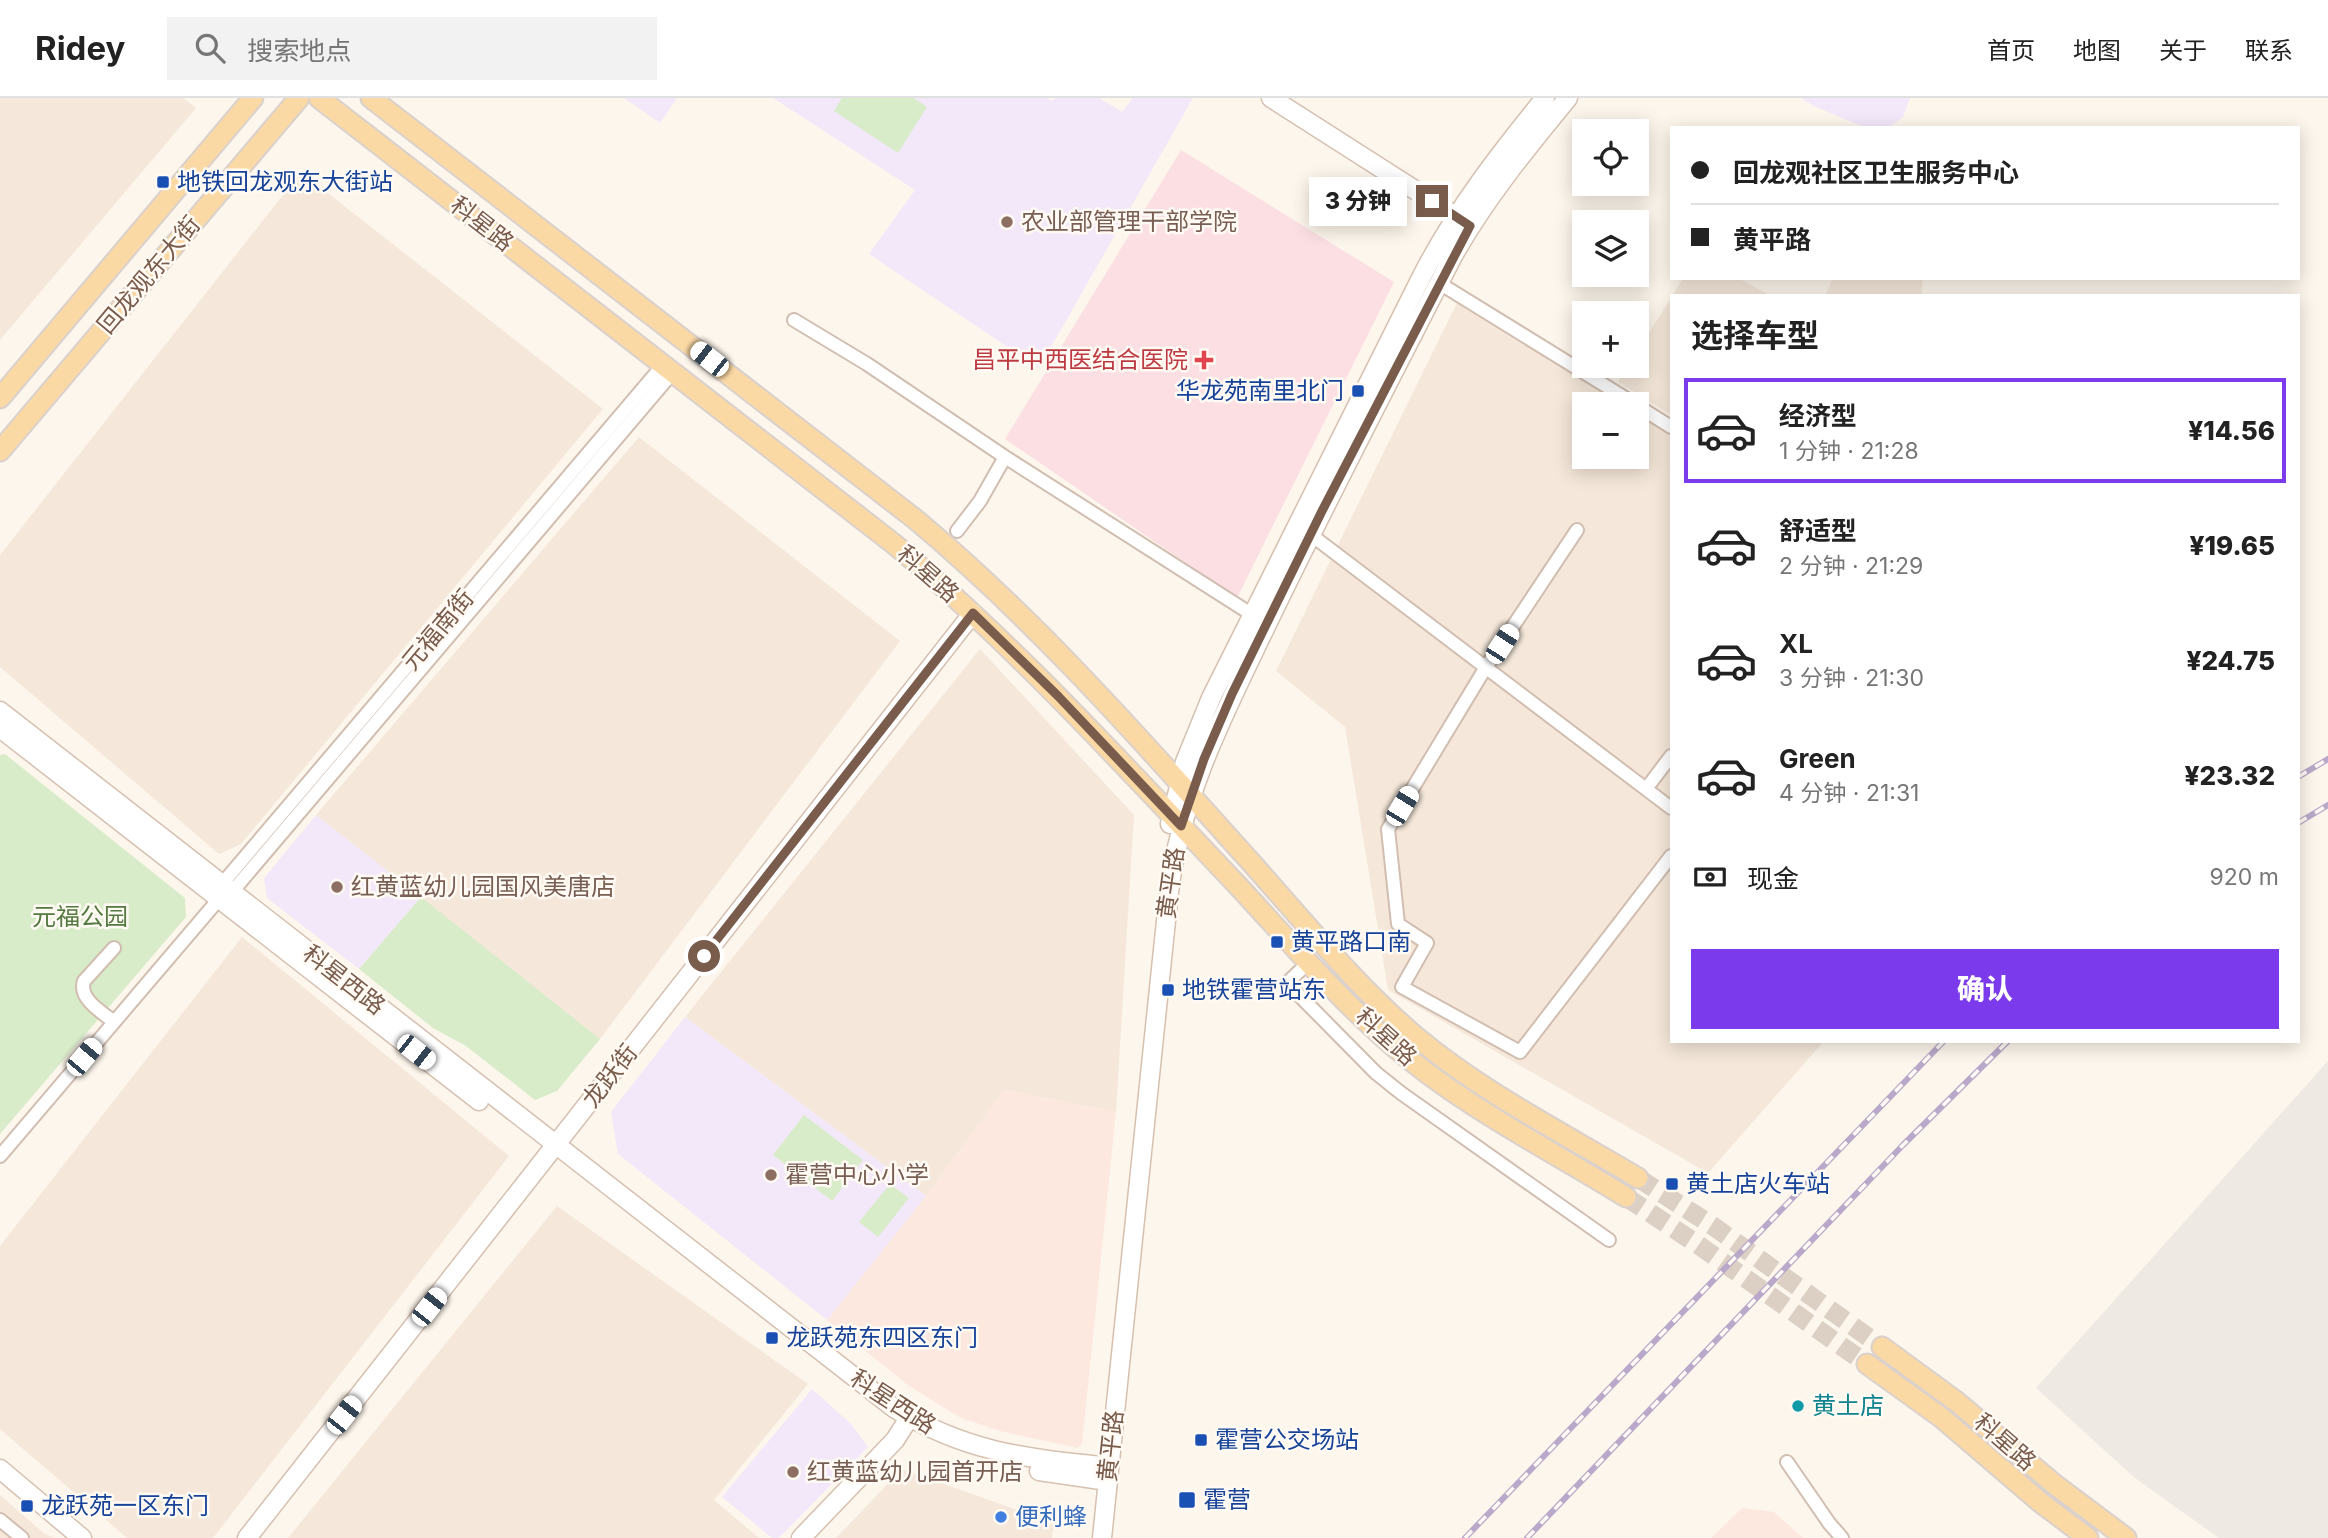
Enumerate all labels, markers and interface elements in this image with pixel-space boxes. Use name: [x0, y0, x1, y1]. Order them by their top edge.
search box: [167, 17, 657, 80]
text: Ridey: [35, 28, 125, 68]
icon: search: [191, 29, 229, 67]
text: 搜索地点: [247, 35, 351, 66]
text: 首页: [1987, 36, 2035, 65]
text: 地图: [2073, 36, 2121, 65]
text: 关于: [2159, 36, 2207, 65]
text: 联系: [2245, 36, 2293, 65]
map controls: [1572, 119, 1649, 469]
button: locate: [1572, 119, 1649, 196]
text: 回龙观社区卫生服务中心: [1733, 157, 2019, 188]
place label: 地铁回龙观东大街站: [177, 167, 393, 196]
marker: 地铁回龙观东大街站: [155, 174, 171, 190]
callout: 3 分钟: [1310, 176, 1408, 226]
route end: [1416, 185, 1448, 217]
text: 3 分钟: [1325, 187, 1391, 215]
street label: 科星路: [445, 190, 520, 257]
place label: 农业部管理干部学院: [1021, 207, 1237, 236]
street label: 回龙观东大街: [91, 210, 206, 339]
button: layers: [1572, 210, 1649, 287]
marker: 农业部管理干部学院: [999, 214, 1015, 230]
text: 黄平路: [1733, 224, 1811, 255]
button: +: [1572, 301, 1649, 378]
text: 选择车型: [1691, 316, 1819, 355]
car: [686, 338, 733, 380]
place label: 昌平中西医结合医院: [972, 345, 1188, 374]
marker: 昌平中西医结合医院: [1194, 350, 1214, 370]
place label: 华龙苑南里北门: [1176, 376, 1344, 405]
marker: 华龙苑南里北门: [1350, 383, 1366, 399]
button: −: [1572, 392, 1649, 469]
icon: car: [1695, 399, 1758, 462]
text: 经济型: [1779, 400, 1857, 431]
text: ¥14.56: [2188, 415, 2275, 446]
text: 1 分钟 · 21:28: [1779, 437, 1919, 465]
icon: car: [1695, 514, 1758, 577]
text: 舒适型: [1779, 515, 1857, 546]
text: ¥19.65: [2190, 530, 2275, 561]
street label: 科星路: [892, 539, 965, 608]
text: 2 分钟 · 21:29: [1779, 552, 1923, 580]
street label: 元福南街: [396, 584, 480, 676]
car: [1482, 621, 1523, 667]
text: XL: [1779, 628, 1813, 659]
icon: car: [1695, 629, 1758, 692]
text: ¥24.75: [2186, 645, 2275, 676]
text: 3 分钟 · 21:30: [1779, 664, 1924, 692]
text: Green: [1779, 743, 1856, 774]
icon: car: [1695, 744, 1758, 807]
text: ¥23.32: [2185, 760, 2275, 791]
text: 4 分钟 · 21:31: [1779, 779, 1919, 807]
car: [1383, 783, 1422, 829]
street label: 黄平路: [1151, 845, 1190, 921]
icon: cash: [1691, 858, 1729, 896]
text: 现金: [1747, 863, 1799, 894]
text: 920 m: [2210, 863, 2279, 891]
place label: 红黄蓝幼儿园国风美唐店: [351, 872, 615, 901]
marker: 红黄蓝幼儿园国风美唐店: [329, 879, 345, 895]
park label: 元福公园: [32, 902, 128, 931]
place label: 黄平路口南: [1291, 927, 1411, 956]
marker: 黄平路口南: [1269, 934, 1285, 950]
street label: 科星西路: [298, 939, 391, 1021]
route start: [688, 940, 720, 972]
button: 确认: [1691, 949, 2279, 1029]
place label: 地铁霍营站东: [1182, 975, 1326, 1004]
marker: 地铁霍营站东: [1160, 982, 1176, 998]
street label: 科星路: [1350, 1002, 1423, 1071]
car: [393, 1031, 440, 1073]
car: [63, 1034, 106, 1080]
street label: 龙跃街: [576, 1038, 643, 1113]
place label: 霍营中心小学: [785, 1160, 929, 1189]
marker: 霍营中心小学: [763, 1167, 779, 1183]
place label: 黄土店火车站: [1686, 1169, 1830, 1198]
marker: 黄土店火车站: [1664, 1176, 1680, 1192]
car: [408, 1284, 451, 1330]
place label: 龙跃苑东四区东门: [786, 1323, 978, 1352]
marker: 龙跃苑东四区东门: [764, 1330, 780, 1346]
street label: 科星西路: [845, 1363, 941, 1440]
place label: 黄土店: [1812, 1391, 1884, 1420]
car: [323, 1392, 366, 1438]
marker: 黄土店: [1790, 1398, 1806, 1414]
street label: 科星路: [1969, 1407, 2042, 1476]
street label: 黄平路: [1092, 1409, 1129, 1483]
place label: 霍营公交场站: [1215, 1425, 1359, 1454]
marker: 霍营公交场站: [1193, 1432, 1209, 1448]
place label: 红黄蓝幼儿园首开店: [807, 1457, 1023, 1486]
marker: 红黄蓝幼儿园首开店: [785, 1464, 801, 1480]
place label: 霍营: [1203, 1485, 1251, 1514]
marker: 霍营: [1177, 1490, 1197, 1510]
place label: 龙跃苑一区东门: [41, 1491, 209, 1520]
marker: 龙跃苑一区东门: [19, 1498, 35, 1514]
place label: 便利蜂: [1015, 1502, 1087, 1531]
marker: 便利蜂: [993, 1509, 1009, 1525]

